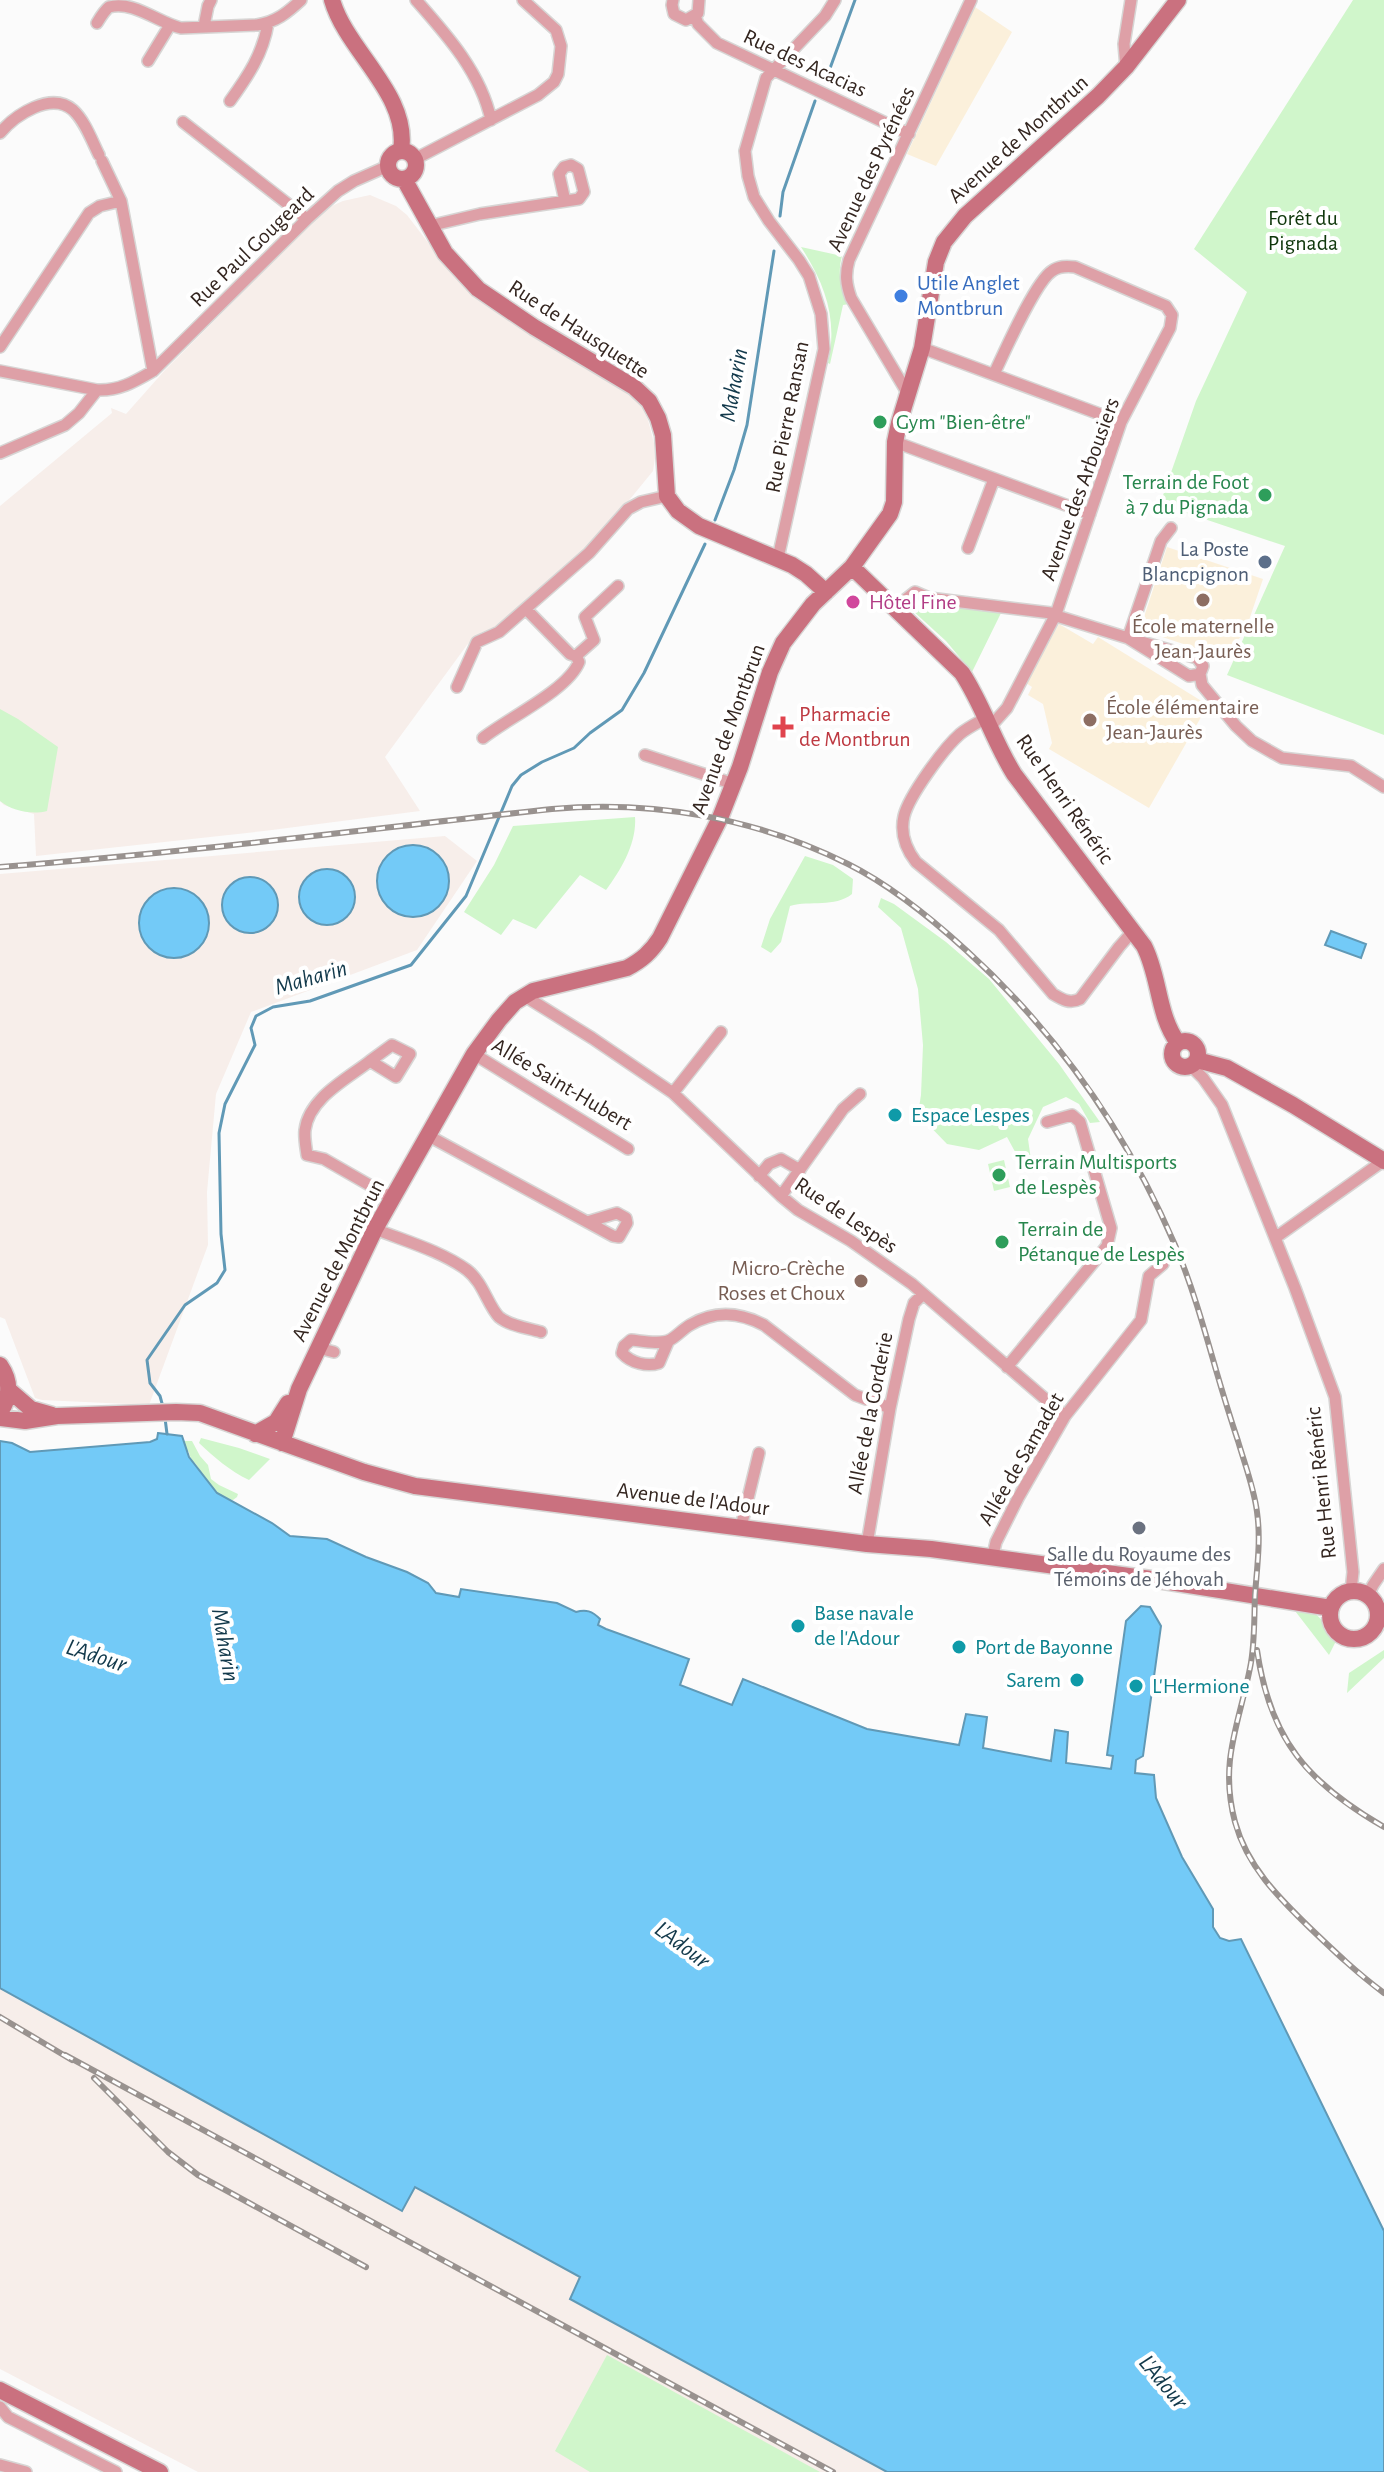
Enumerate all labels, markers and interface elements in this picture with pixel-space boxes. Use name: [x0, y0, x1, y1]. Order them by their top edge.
street label: Rue des Acacias: [740, 25, 870, 101]
street label: Avenue de Montbrun: [944, 71, 1092, 207]
street label: Avenue des Pyrénées: [823, 83, 919, 255]
street label: Rue Paul Gougeard: [186, 183, 318, 311]
park label: Forêt du Pignada: [1268, 207, 1338, 254]
place label: Utile Anglet Montbrun: [917, 272, 1019, 319]
street label: Rue de Hausquette: [505, 276, 653, 382]
marker: Utile Anglet Montbrun: [892, 287, 910, 305]
street label: Rue Pierre Ransan: [761, 339, 813, 495]
water label: Maharin: [716, 346, 752, 424]
street label: Avenue des Arbousiers: [1037, 395, 1123, 583]
place label: Gym "Bien-être": [896, 411, 1031, 433]
marker: Gym "Bien-être": [871, 413, 889, 431]
place label: Terrain de Foot à 7 du Pignada: [1123, 471, 1249, 518]
marker: Terrain de Foot à 7 du Pignada: [1256, 486, 1274, 504]
place label: La Poste Blancpignon: [1141, 538, 1249, 585]
marker: La Poste Blancpignon: [1256, 553, 1274, 571]
place label: Hôtel Fine: [869, 591, 957, 613]
marker: École maternelle Jean-Jaurès: [1194, 591, 1212, 609]
marker: Hôtel Fine: [844, 593, 862, 611]
place label: École maternelle Jean-Jaurès: [1132, 614, 1274, 662]
street label: Avenue de Montbrun: [687, 641, 769, 817]
place label: École élémentaire Jean-Jaurès: [1106, 695, 1259, 743]
place label: Pharmacie de Montbrun: [799, 703, 911, 750]
marker: École élémentaire Jean-Jaurès: [1081, 711, 1099, 729]
marker: Pharmacie de Montbrun: [774, 718, 792, 736]
street label: Rue Henri Rénéric: [1012, 730, 1118, 868]
water label: Maharin: [272, 956, 350, 1000]
street label: Allée Saint-Hubert: [488, 1034, 636, 1134]
place label: Espace Lespes: [911, 1104, 1030, 1126]
marker: Espace Lespes: [886, 1106, 904, 1124]
place label: Terrain Multisports de Lespès: [1015, 1151, 1177, 1198]
marker: Terrain Multisports de Lespès: [990, 1166, 1008, 1184]
street label: Rue de Lespès: [791, 1173, 901, 1257]
street label: Avenue de Montbrun: [287, 1175, 389, 1345]
place label: Terrain de Pétanque de Lespès: [1018, 1218, 1185, 1265]
marker: Terrain de Pétanque de Lespès: [993, 1233, 1011, 1251]
place label: Micro-Crèche Roses et Choux: [717, 1257, 845, 1304]
marker: Micro-Crèche Roses et Choux: [852, 1272, 870, 1290]
street label: Allée de la Corderie: [843, 1330, 897, 1496]
street label: Allée de Samadet: [974, 1389, 1068, 1529]
street label: Rue Henri Rénéric: [1302, 1405, 1340, 1560]
street label: Avenue de l'Adour: [616, 1479, 770, 1519]
marker: Salle du Royaume des Témoins de Jéhovah: [1130, 1519, 1148, 1537]
place label: Salle du Royaume des Témoins de Jéhovah: [1047, 1543, 1231, 1590]
place label: Base navale de l'Adour: [814, 1602, 914, 1649]
water label: Maharin: [207, 1606, 243, 1684]
marker: Base navale de l'Adour: [789, 1617, 807, 1635]
water label: L'Adour: [63, 1635, 130, 1677]
place label: Port de Bayonne: [975, 1636, 1113, 1658]
marker: Port de Bayonne: [950, 1638, 968, 1656]
place label: Sarem: [1006, 1669, 1061, 1691]
marker: Sarem: [1068, 1671, 1086, 1689]
place label: L'Hermione: [1152, 1675, 1250, 1697]
marker: L'Hermione: [1127, 1677, 1145, 1695]
water label: L'Adour: [650, 1917, 715, 1974]
water label: L'Adour: [1134, 2351, 1193, 2414]

